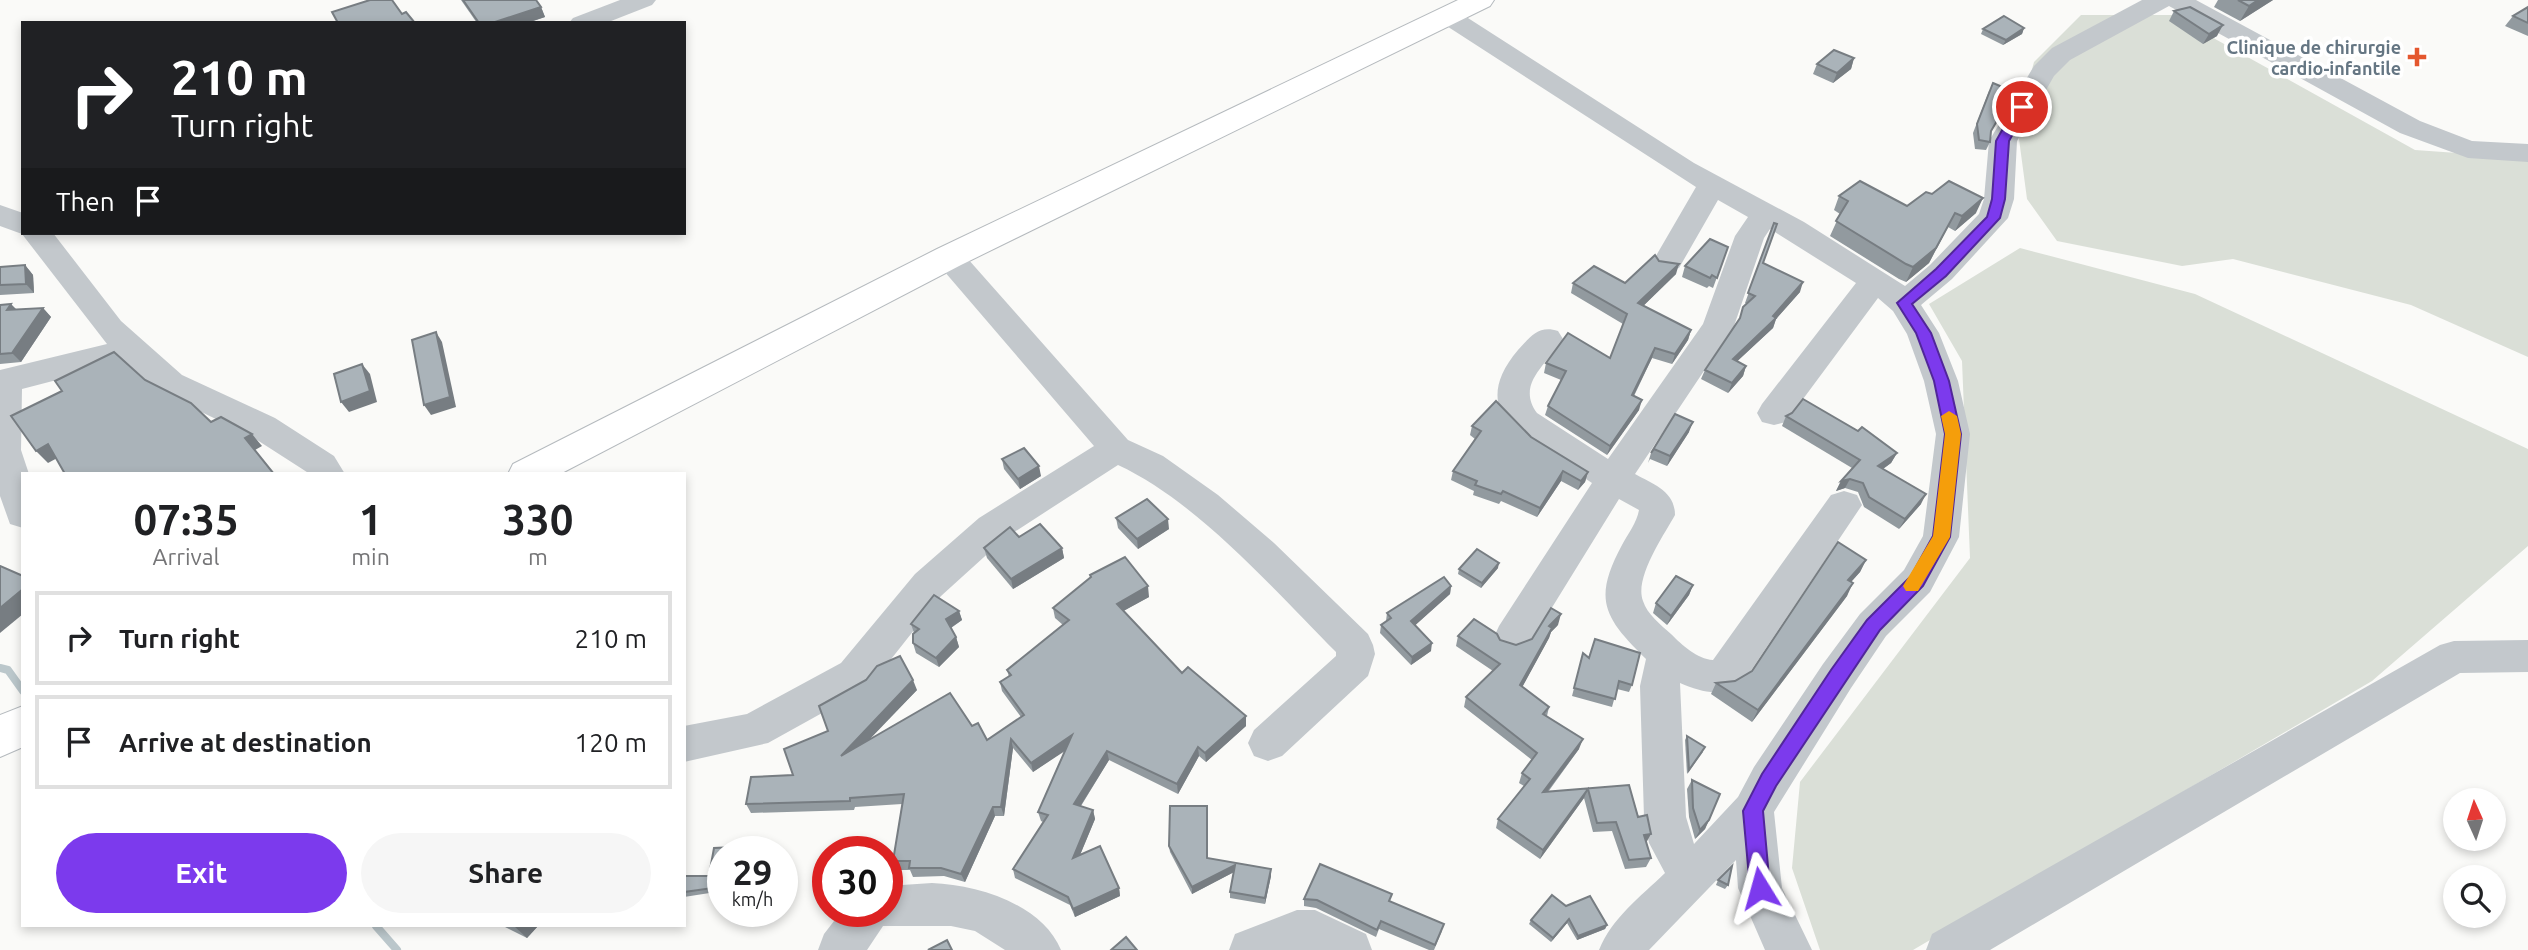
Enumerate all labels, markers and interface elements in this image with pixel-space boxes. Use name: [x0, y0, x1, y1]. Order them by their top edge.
place label: Clinique de chirurgie cardio-infantile: [2227, 37, 2401, 78]
marker: Clinique de chirurgie cardio-infantile: [2407, 47, 2427, 67]
icon: right: [56, 49, 147, 140]
text: 210 m: [171, 49, 308, 104]
pin: [1992, 77, 2052, 137]
icon: arrive: [2003, 88, 2041, 126]
text: Turn right: [171, 107, 313, 143]
icon: arrive: [129, 182, 167, 220]
text: Then: [56, 187, 115, 216]
text: 07:35: [134, 496, 239, 543]
text: 1: [359, 496, 382, 543]
text: 330: [502, 496, 573, 543]
text: Arrival: [153, 544, 220, 569]
text: min: [351, 544, 390, 569]
text: m: [528, 544, 548, 569]
icon: right: [60, 619, 98, 657]
text: Turn right: [119, 624, 240, 653]
text: 210 m: [575, 624, 647, 653]
icon: arrive: [60, 723, 98, 761]
text: Arrive at destination: [119, 728, 372, 757]
text: 120 m: [575, 728, 647, 757]
north arrow: [2443, 788, 2506, 850]
map controls: [2443, 788, 2506, 928]
button: Exit: [56, 833, 347, 913]
button: Share: [361, 833, 651, 913]
speed limit sign: 30: [812, 836, 903, 927]
position arrow: [1723, 851, 1797, 925]
text: 29: [733, 852, 772, 892]
button: search: [2443, 865, 2506, 928]
text: km/h: [732, 889, 773, 909]

